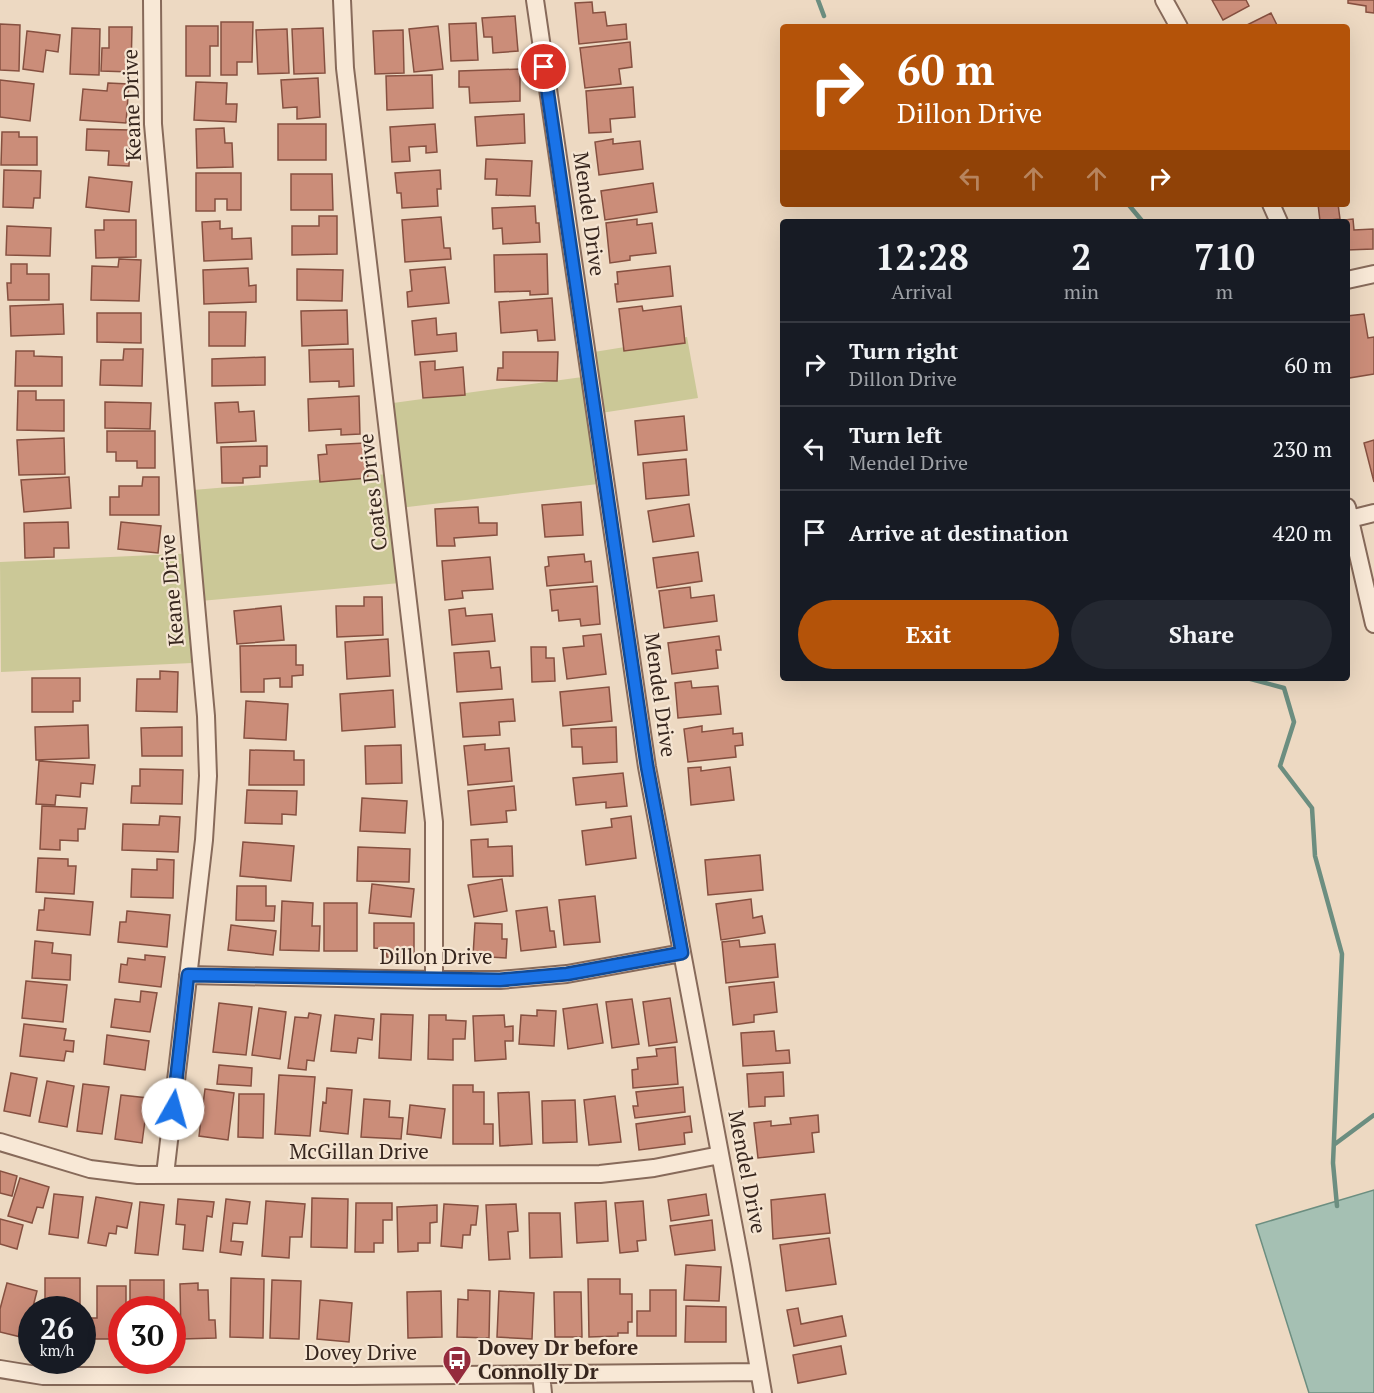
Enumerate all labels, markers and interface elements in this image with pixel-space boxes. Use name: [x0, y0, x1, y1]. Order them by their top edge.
pin: [518, 41, 569, 92]
text: 60 m: [897, 41, 995, 97]
icon: right: [798, 48, 876, 126]
street label: Keane Drive: [115, 49, 147, 161]
icon: arrive: [527, 50, 560, 83]
text: Dillon Drive: [897, 95, 1042, 131]
street label: Mendel Drive: [567, 150, 613, 278]
icon: left: [954, 162, 987, 195]
icon: ahead: [1017, 162, 1050, 195]
icon: ahead: [1080, 162, 1113, 195]
icon: right: [1143, 162, 1176, 195]
text: 12:28: [875, 233, 969, 280]
text: 2: [1071, 233, 1092, 280]
text: 710: [1194, 233, 1255, 280]
text: Arrival: [891, 278, 953, 305]
text: min: [1064, 278, 1099, 305]
text: m: [1216, 278, 1233, 305]
text: Turn right: [849, 336, 958, 365]
icon: right: [798, 348, 831, 381]
text: 60 m: [1284, 350, 1332, 379]
text: Dillon Drive: [849, 365, 957, 392]
text: Turn left: [849, 420, 942, 449]
street label: Coates Drive: [351, 432, 393, 552]
icon: left: [798, 432, 831, 465]
text: 230 m: [1272, 434, 1332, 463]
text: Mendel Drive: [849, 449, 968, 476]
icon: arrive: [798, 516, 831, 549]
text: Arrive at destination: [849, 518, 1068, 547]
text: 420 m: [1272, 518, 1332, 547]
street label: Keane Drive: [152, 533, 190, 647]
button: Exit: [798, 600, 1059, 669]
button: Share: [1071, 600, 1332, 669]
street label: Mendel Drive: [638, 631, 684, 759]
street label: Dillon Drive: [379, 942, 493, 970]
position arrow: [141, 1077, 205, 1141]
street label: Mendel Drive: [722, 1108, 774, 1236]
street label: McGillan Drive: [289, 1137, 429, 1165]
speed limit sign: 30: [108, 1296, 186, 1374]
text: 26: [40, 1308, 74, 1348]
place label: Dovey Dr before Connolly Dr: [478, 1333, 638, 1385]
street label: Dovey Drive: [305, 1338, 417, 1366]
text: km/h: [40, 1340, 74, 1360]
bus stop icon: Dovey Dr before Connolly Dr: [441, 1344, 473, 1386]

